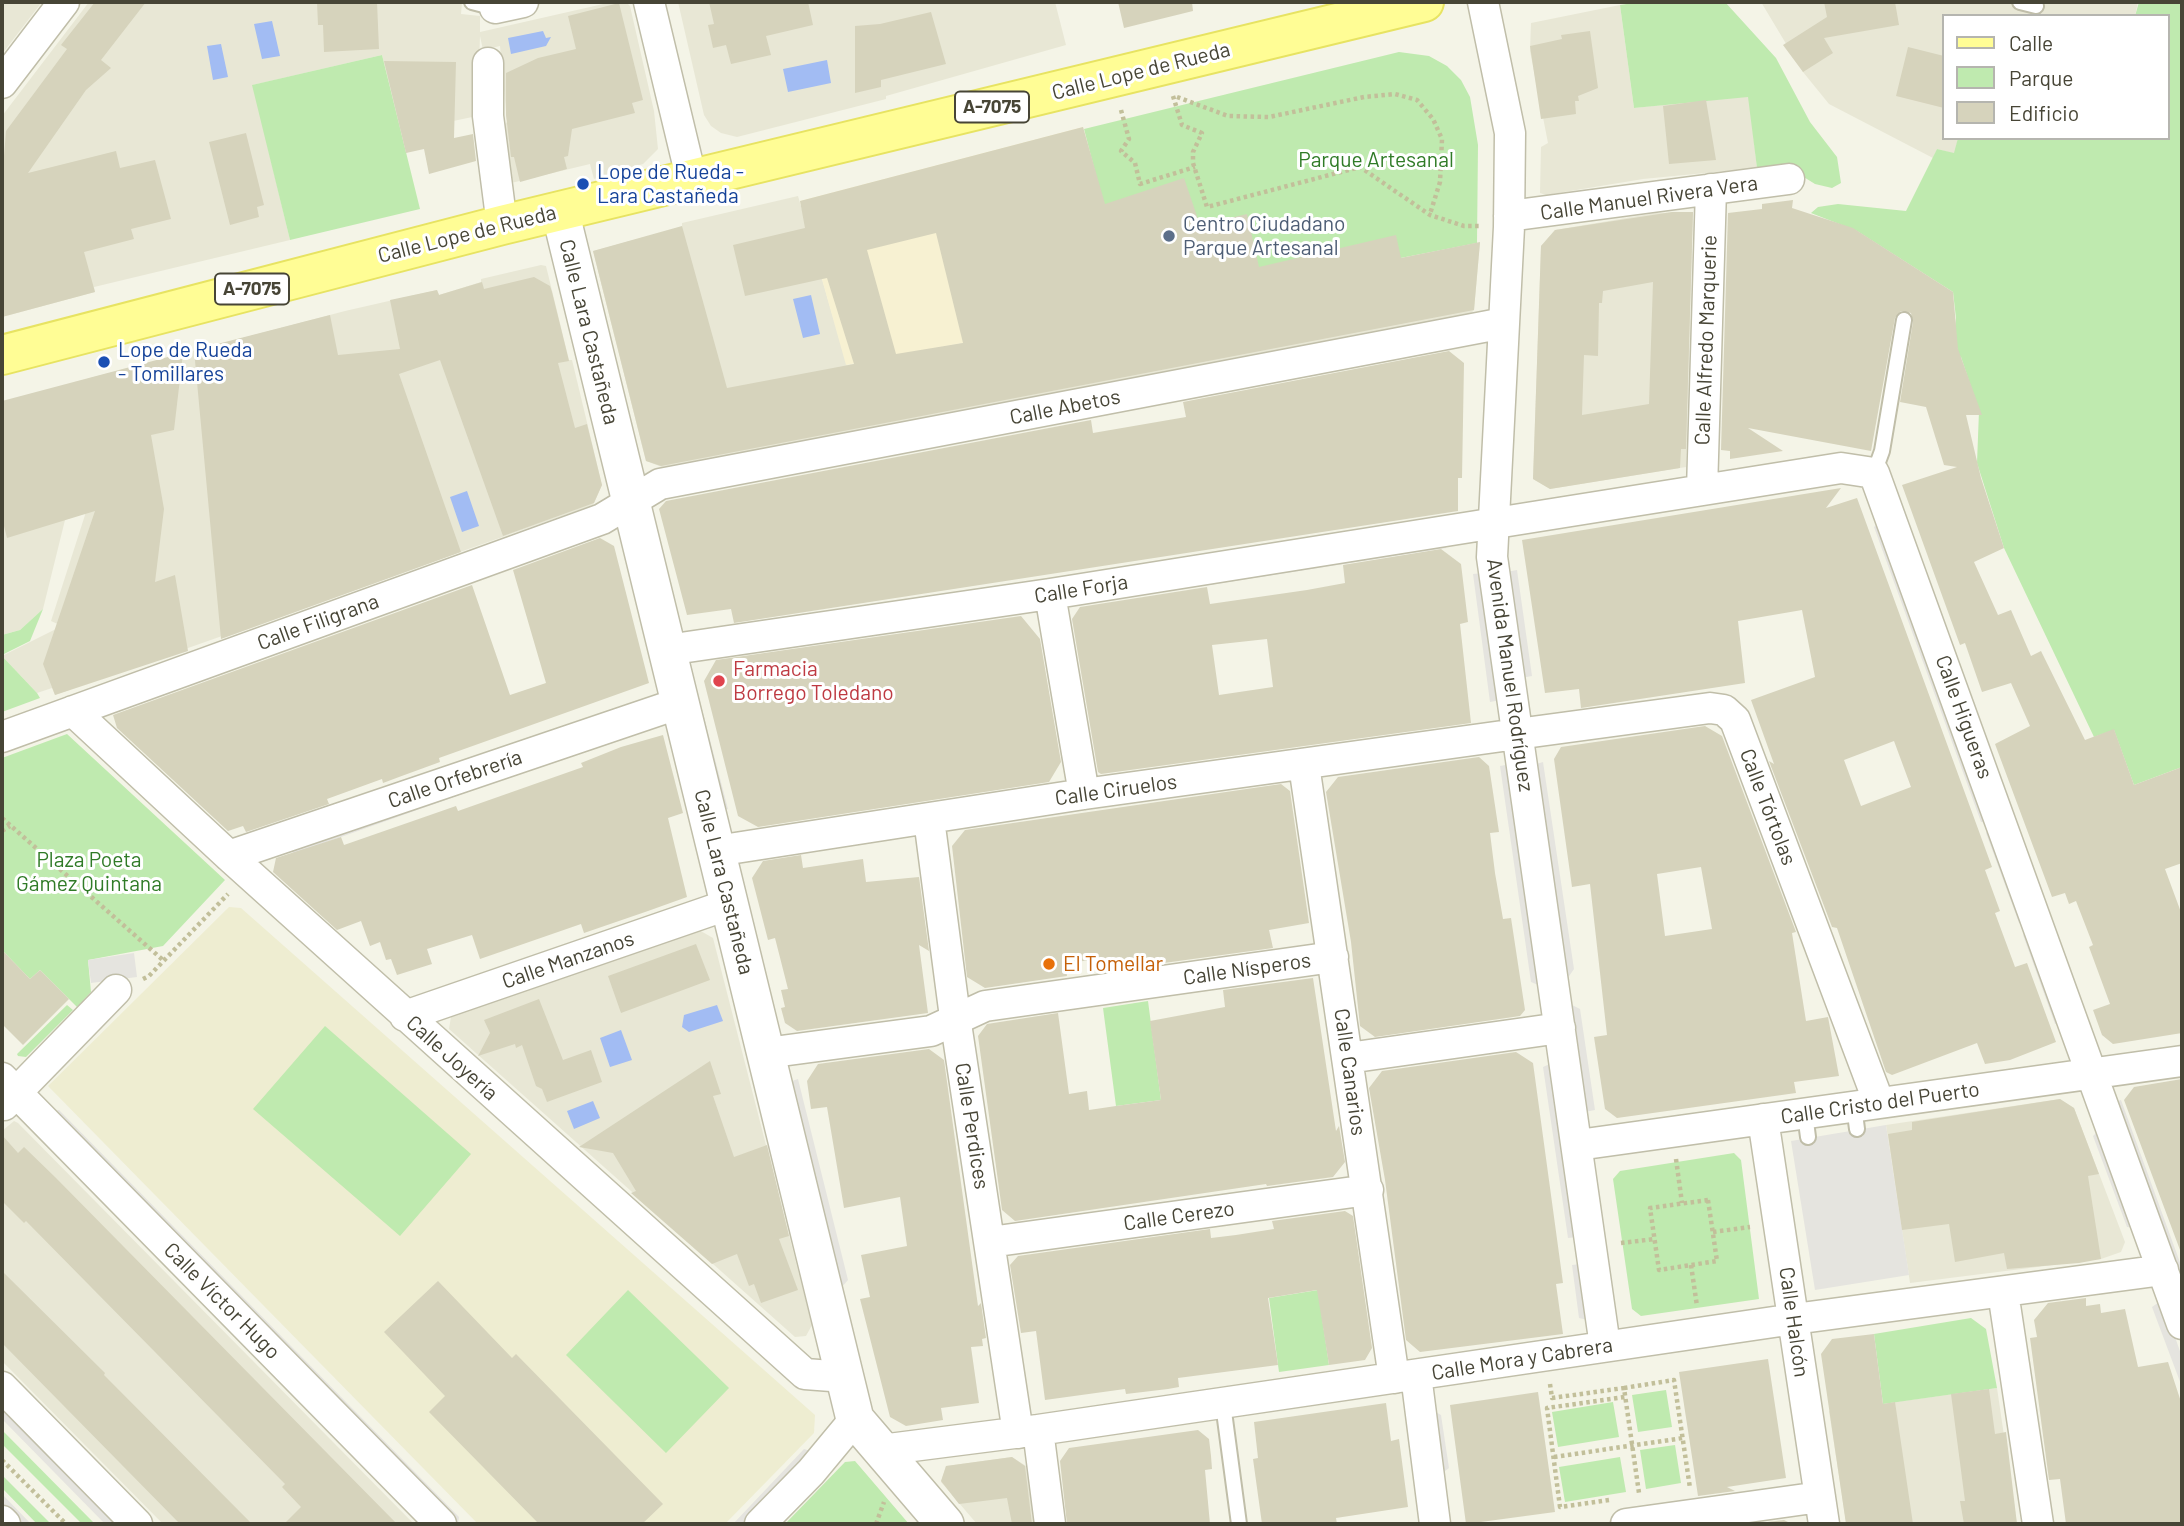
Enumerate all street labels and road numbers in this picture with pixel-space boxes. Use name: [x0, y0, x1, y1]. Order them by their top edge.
street label: Calle Lope de Rueda: [1049, 37, 1233, 105]
road number: A-7075: [955, 92, 1029, 122]
street label: Calle Manuel Rivera Vera: [1539, 170, 1759, 226]
street label: Calle Lope de Rueda: [375, 200, 559, 268]
street label: Calle Alfredo Marquerie: [1690, 234, 1722, 446]
street label: Calle Lara Castañeda: [554, 237, 624, 427]
road number: A-7075: [215, 274, 289, 304]
street label: Calle Abetos: [1007, 384, 1123, 430]
street label: Avenida Manuel Rodríguez: [1481, 557, 1539, 793]
street label: Calle Forja: [1032, 569, 1130, 609]
street label: Calle Filigrana: [254, 588, 382, 656]
street label: Calle Higueras: [1930, 652, 1998, 782]
street label: Calle Orfebrería: [385, 744, 525, 814]
street label: Calle Tórtolas: [1734, 745, 1802, 869]
street label: Calle Ciruelos: [1053, 769, 1179, 811]
street label: Calle Lara Castañeda: [689, 787, 759, 977]
street label: Calle Manzanos: [499, 926, 637, 994]
street label: Calle Nísperos: [1181, 948, 1313, 990]
street label: Calle Canarios: [1329, 1007, 1371, 1137]
street label: Calle Joyería: [401, 1010, 503, 1106]
street label: Calle Perdices: [950, 1061, 994, 1191]
street label: Calle Cristo del Puerto: [1779, 1077, 1981, 1129]
street label: Calle Cerezo: [1122, 1196, 1236, 1236]
street label: Calle Víctor Hugo: [158, 1237, 286, 1365]
street label: Calle Halcón: [1774, 1265, 1814, 1379]
street label: Calle Mora y Cabrera: [1430, 1332, 1614, 1386]

